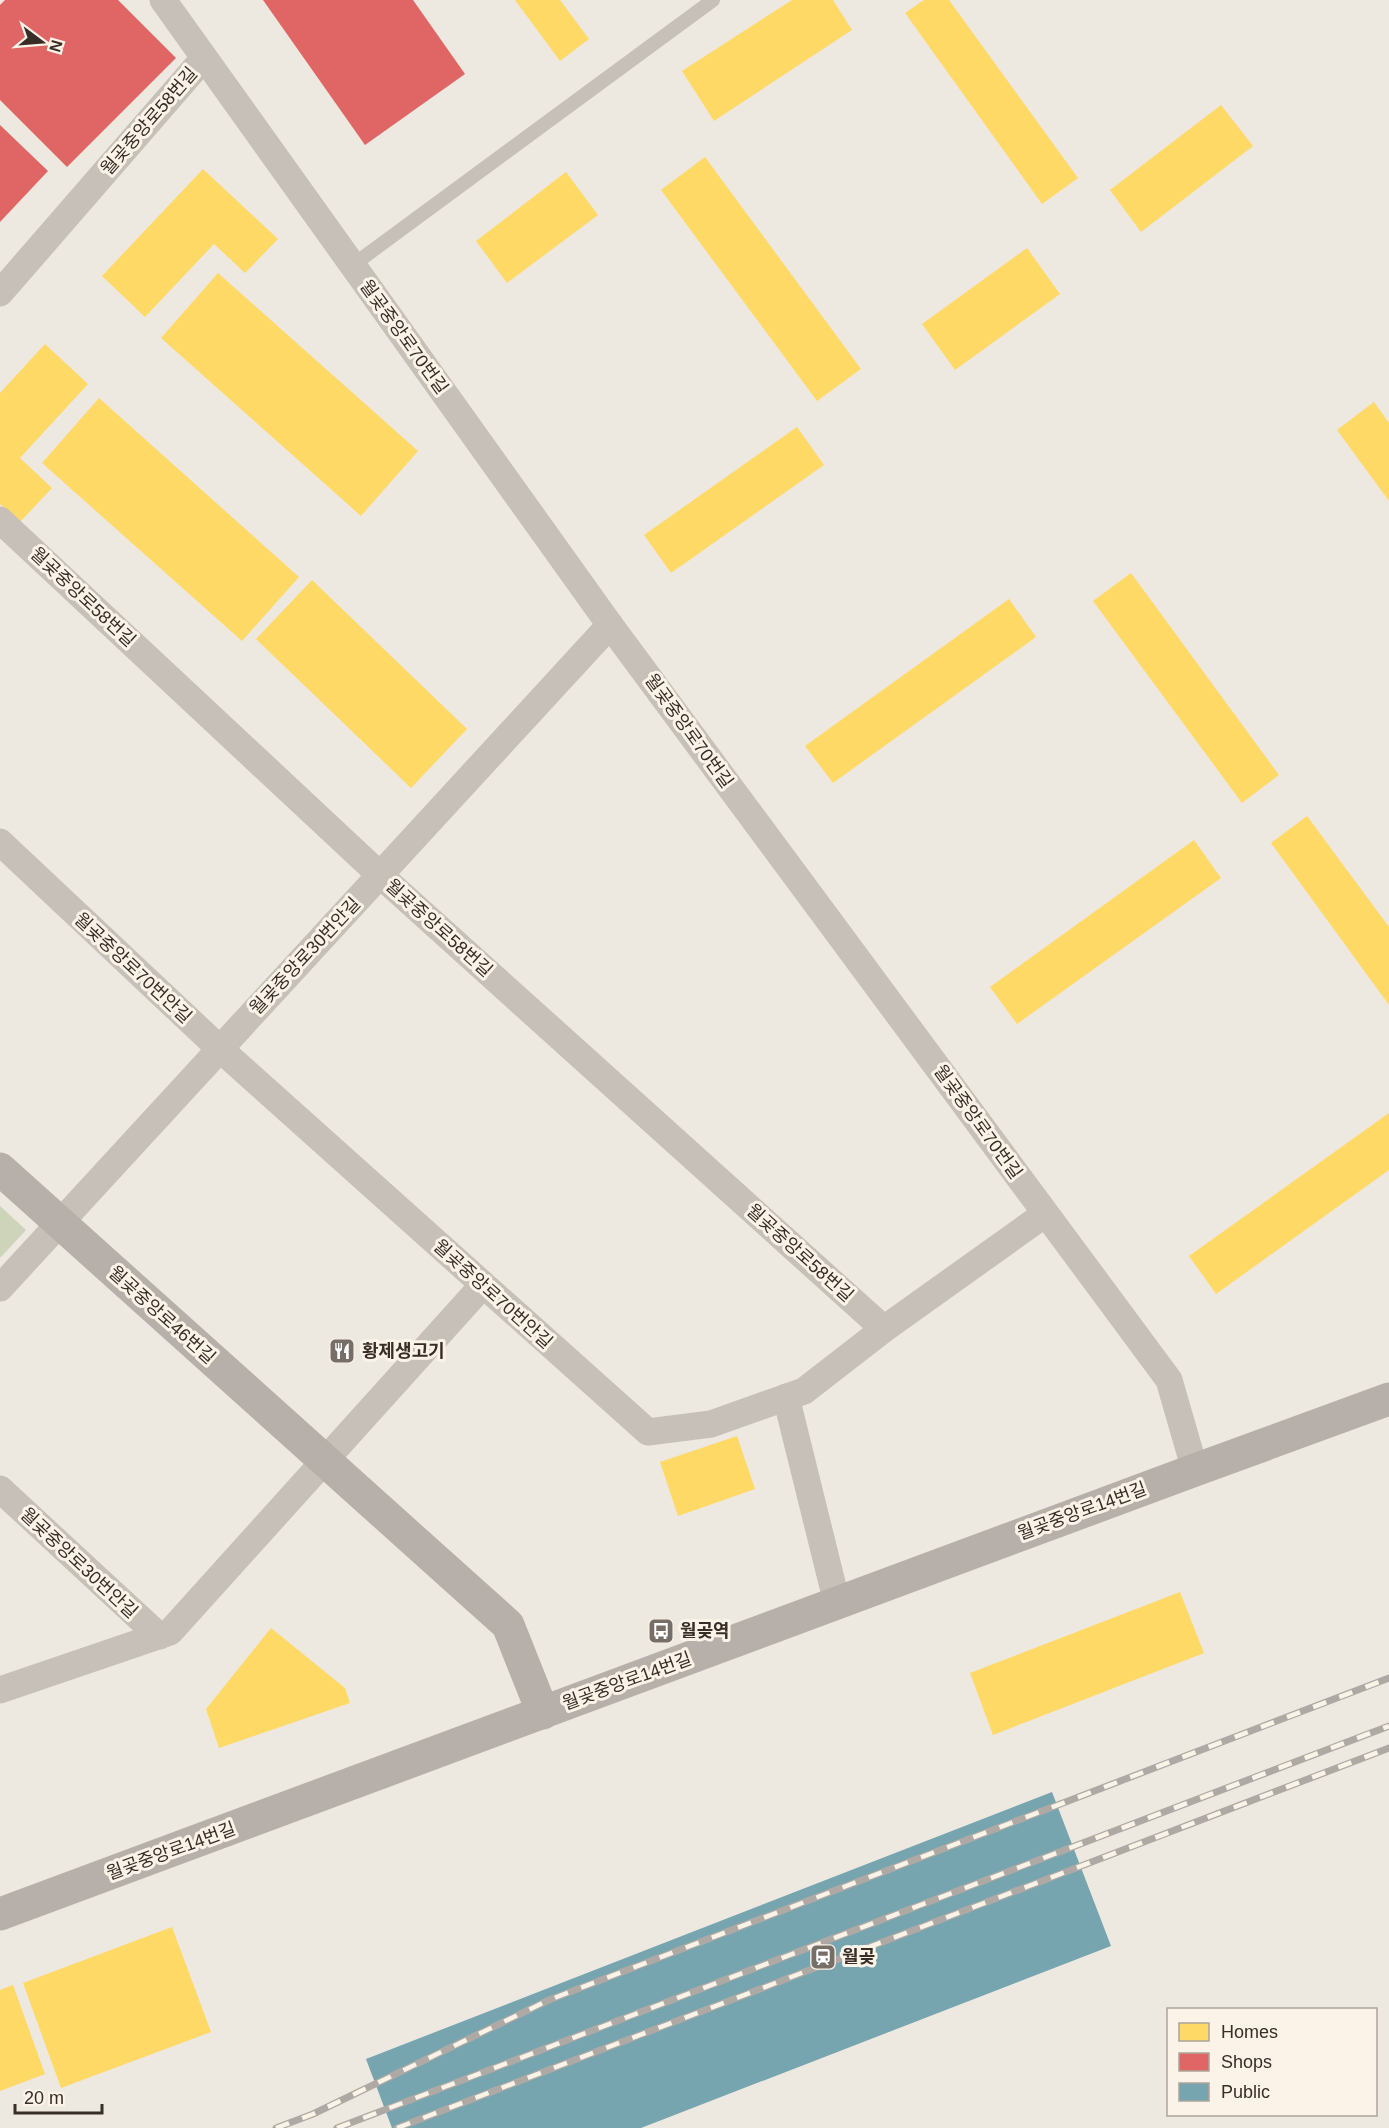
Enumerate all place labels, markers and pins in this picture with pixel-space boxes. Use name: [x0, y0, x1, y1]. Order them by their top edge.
restaurant icon: 황제생고기: [327, 1336, 357, 1366]
place label: 황제생고기: [362, 1341, 445, 1361]
bus stop icon: 월곶역: [646, 1616, 676, 1646]
place label: 월곶역: [680, 1621, 730, 1641]
station icon: 월곶: [808, 1942, 838, 1972]
place label: 월곶: [842, 1947, 875, 1967]

